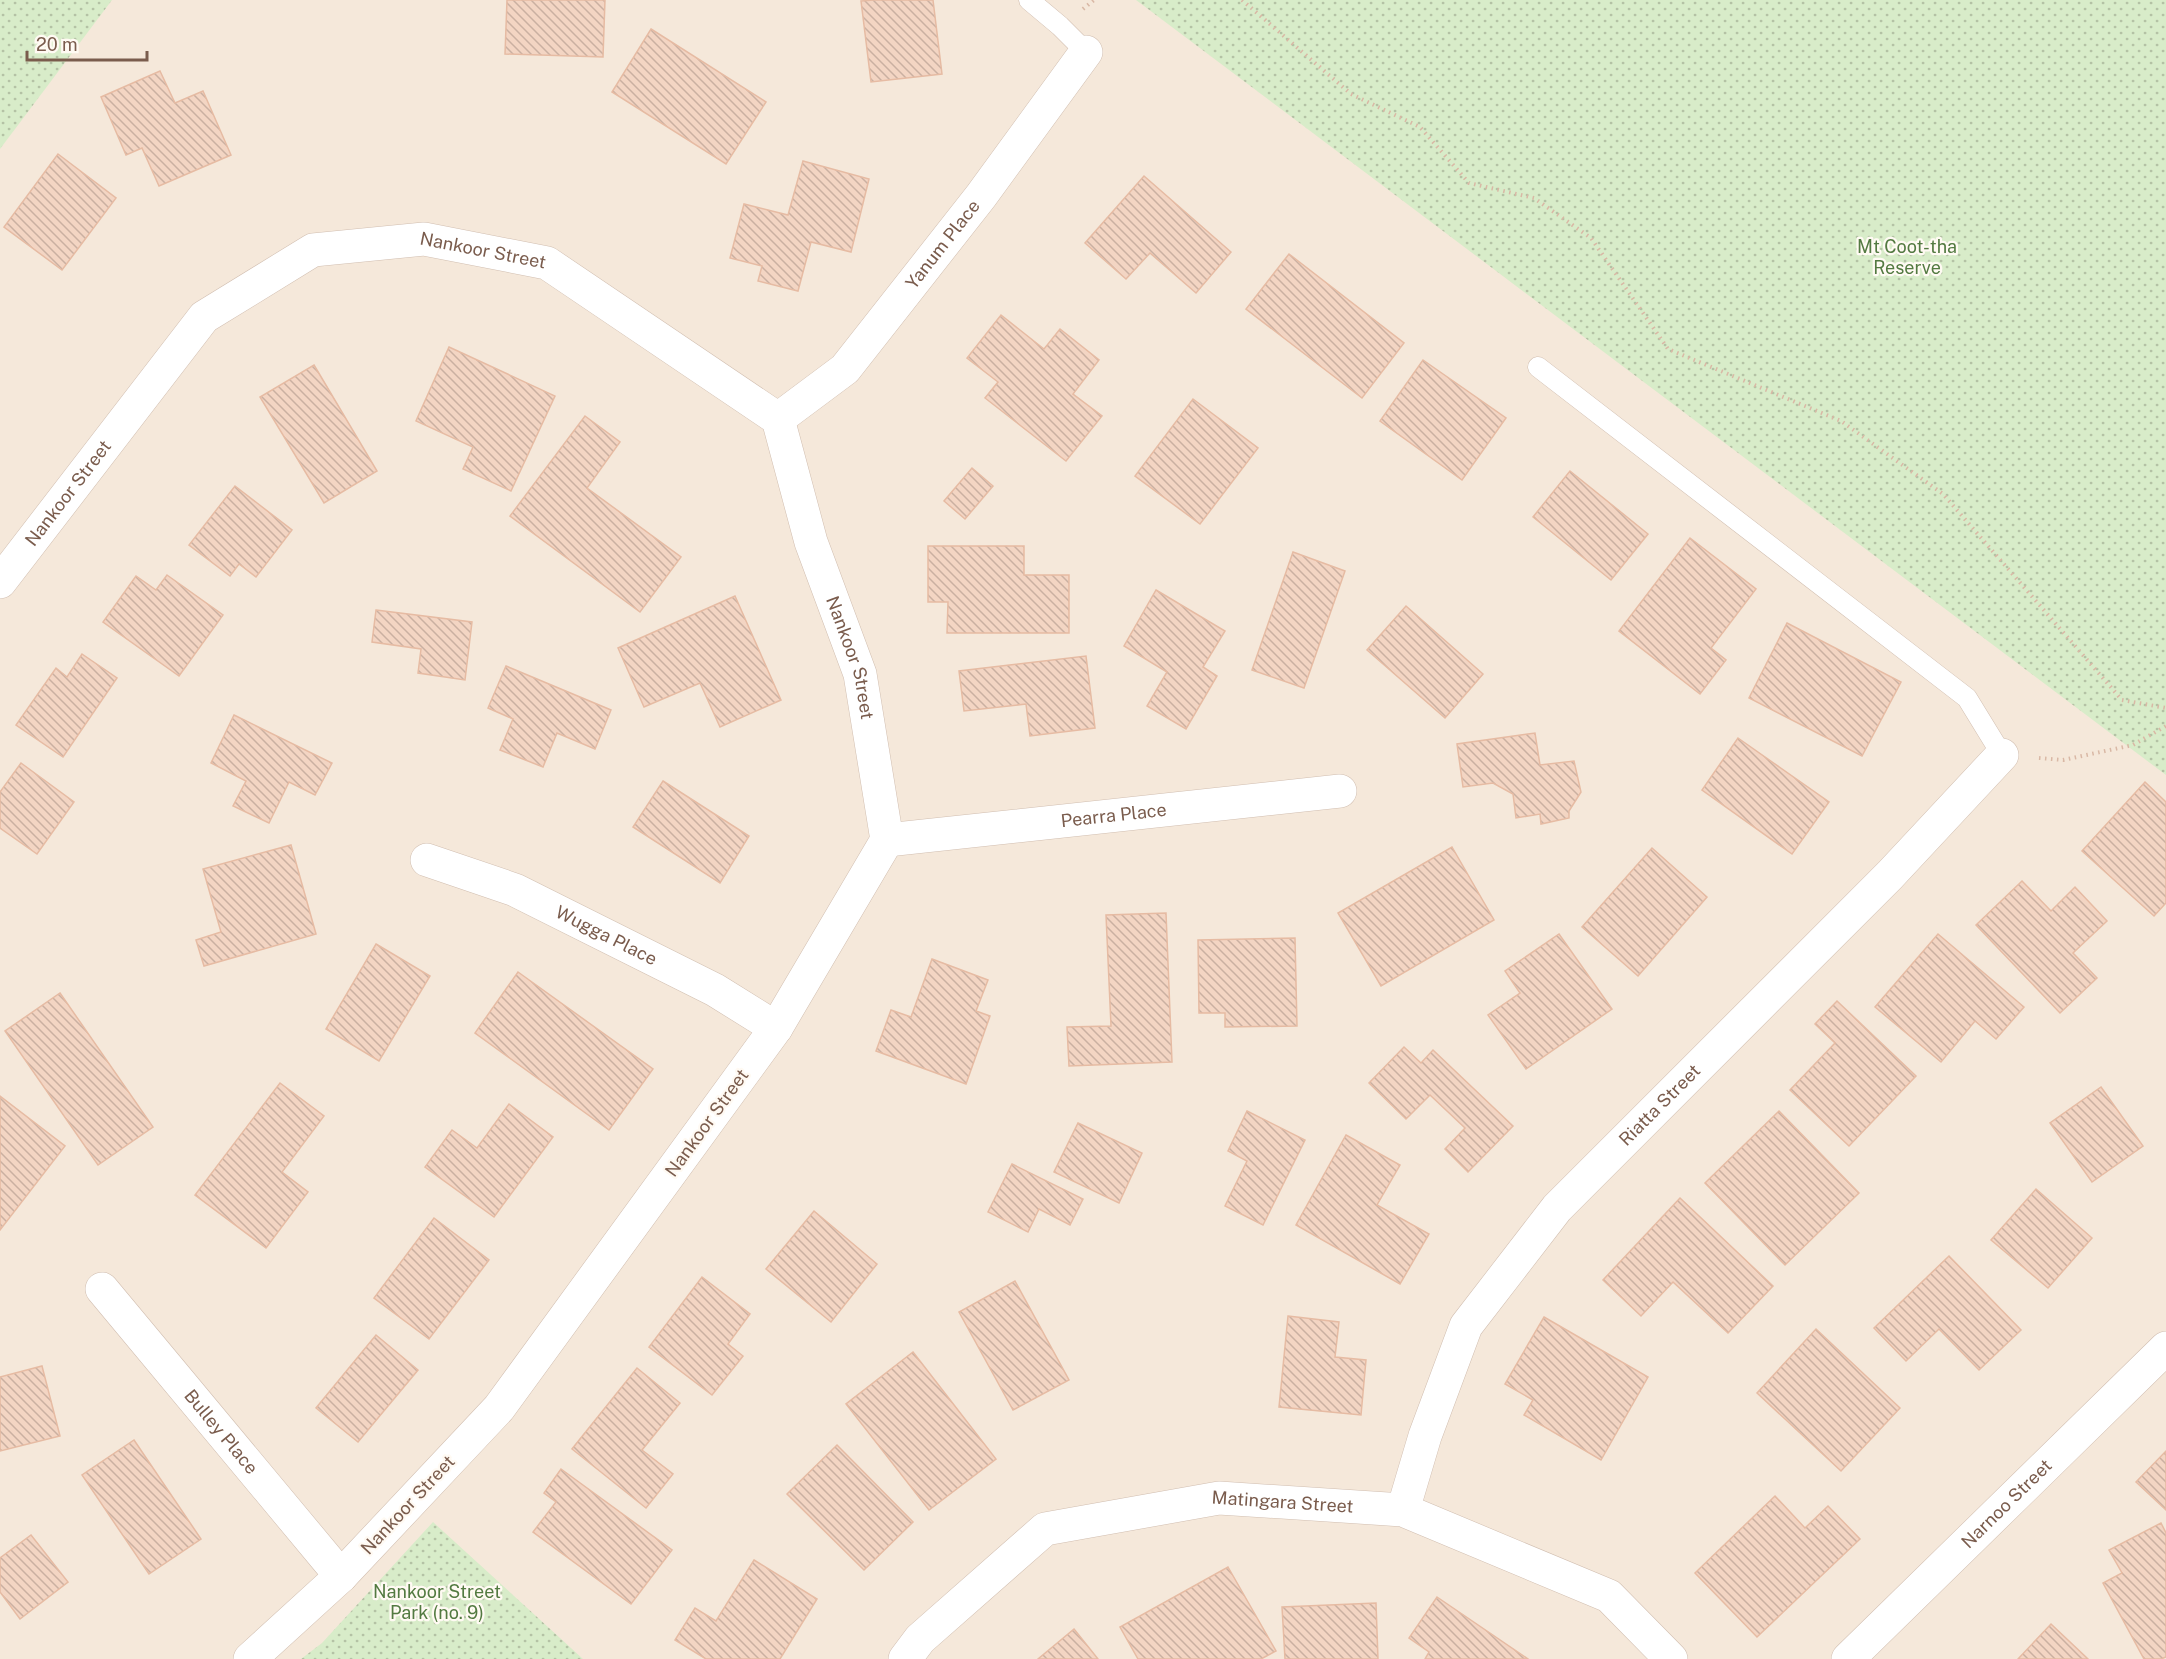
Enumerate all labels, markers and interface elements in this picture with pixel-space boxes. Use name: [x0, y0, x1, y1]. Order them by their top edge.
scale bar: [27, 24, 147, 62]
text: 20 m: [36, 34, 78, 55]
street label: Yanum Place: [901, 195, 984, 293]
street label: Nankoor Street: [418, 227, 548, 273]
park label: Mt Coot-tha Reserve: [1857, 236, 1957, 278]
street label: Nankoor Street: [21, 436, 115, 550]
street label: Nankoor Street: [822, 593, 878, 721]
street label: Pearra Place: [1060, 799, 1168, 831]
street label: Wugga Place: [552, 901, 661, 969]
street label: Riatta Street: [1614, 1060, 1704, 1150]
street label: Nankoor Street: [661, 1065, 753, 1181]
street label: Bulley Place: [180, 1385, 263, 1478]
street label: Nankoor Street: [356, 1451, 459, 1559]
street label: Narnoo Street: [1957, 1455, 2056, 1552]
street label: Matingara Street: [1211, 1487, 1354, 1517]
park label: Nankoor Street Park (no. 9): [373, 1581, 501, 1623]

